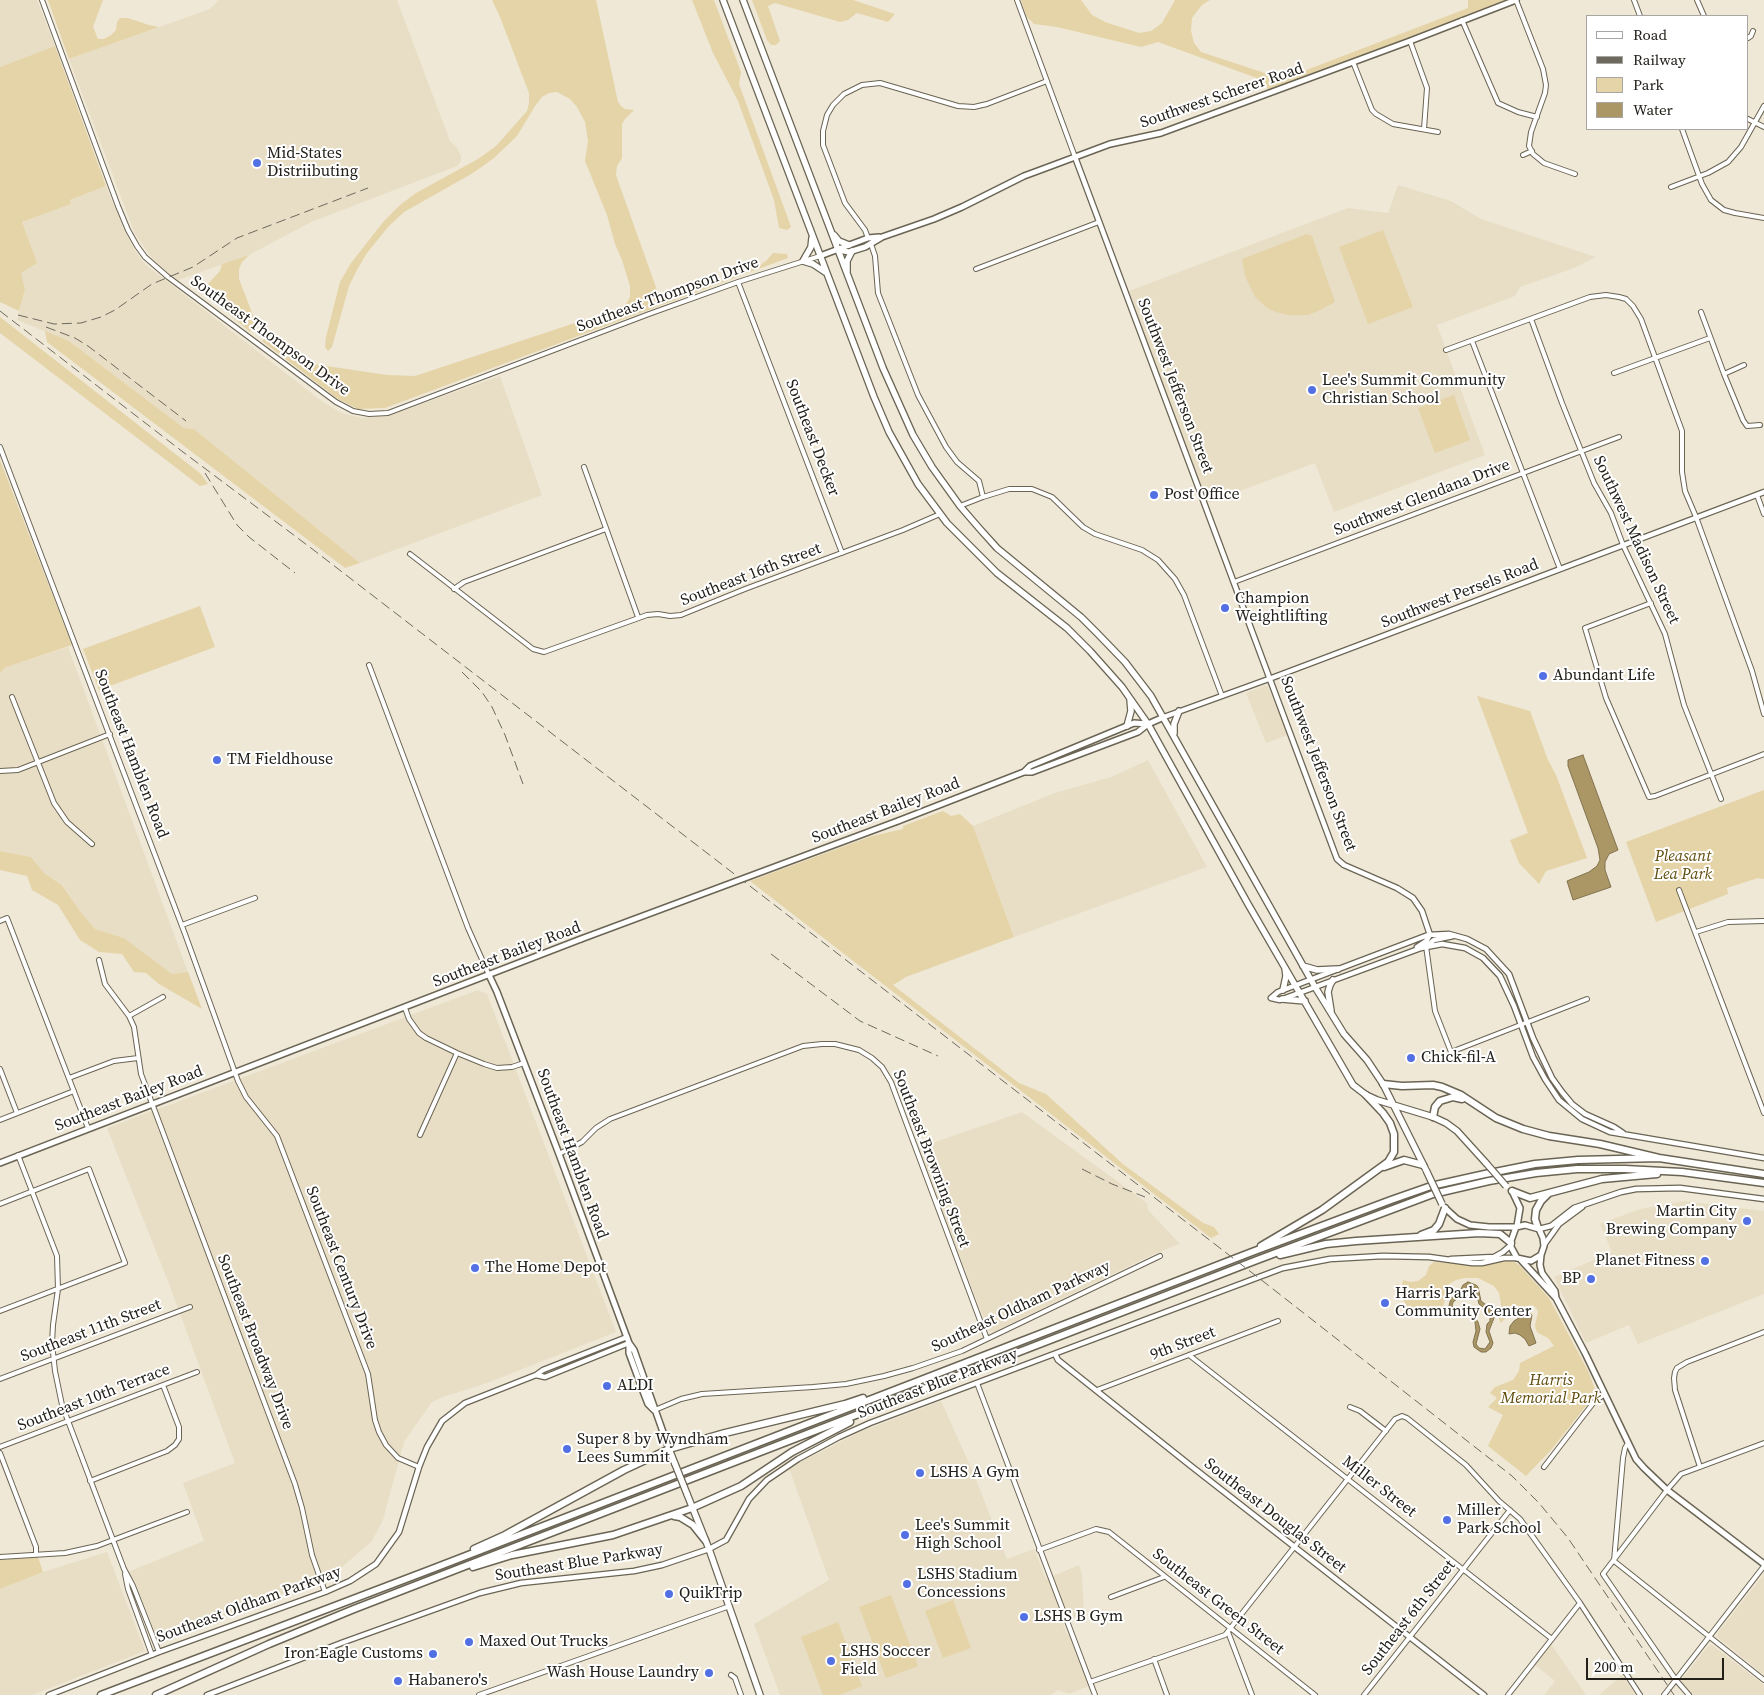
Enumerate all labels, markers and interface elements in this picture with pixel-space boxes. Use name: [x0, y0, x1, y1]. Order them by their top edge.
legend: [1586, 15, 1749, 130]
text: Road: [1633, 24, 1667, 45]
text: Railway: [1633, 49, 1686, 70]
street label: Southwest Scherer Road: [1138, 59, 1306, 133]
text: Park: [1633, 74, 1664, 95]
text: Water: [1633, 99, 1673, 120]
place label: Mid-States Distriibuting: [267, 144, 358, 182]
marker: Mid-States Distriibuting: [251, 157, 263, 169]
street label: Southeast Thompson Drive: [574, 253, 762, 337]
street label: Southeast Thompson Drive: [187, 272, 353, 400]
street label: Southwest Jefferson Street: [1133, 296, 1217, 476]
place label: Lee's Summit Community Christian School: [1322, 371, 1505, 409]
street label: Southeast Decker: [781, 377, 843, 499]
marker: Lee's Summit Community Christian School: [1306, 384, 1318, 396]
street label: Southwest Madison Street: [1589, 453, 1683, 627]
street label: Southwest Glendana Drive: [1331, 456, 1513, 540]
place label: Post Office: [1164, 485, 1240, 505]
marker: Post Office: [1148, 489, 1160, 501]
street label: Southeast 16th Street: [678, 539, 824, 611]
street label: Southwest Persels Road: [1379, 555, 1541, 633]
place label: Champion Weightlifting: [1235, 589, 1328, 627]
marker: Champion Weightlifting: [1219, 602, 1231, 614]
place label: Abundant Life: [1553, 666, 1655, 686]
street label: Southeast Hamblen Road: [90, 667, 172, 841]
marker: Abundant Life: [1537, 670, 1549, 682]
street label: Southwest Jefferson Street: [1276, 674, 1360, 854]
place label: TM Fieldhouse: [227, 750, 333, 770]
marker: TM Fieldhouse: [211, 754, 223, 766]
street label: Southeast Bailey Road: [809, 774, 963, 848]
park label: Pleasant Lea Park: [1654, 847, 1712, 885]
street label: Southeast Bailey Road: [430, 918, 584, 992]
place label: Chick-fil-A: [1421, 1048, 1496, 1068]
marker: Chick-fil-A: [1405, 1052, 1417, 1064]
street label: Southeast Bailey Road: [52, 1062, 206, 1136]
street label: Southeast Hamblen Road: [532, 1066, 612, 1242]
street label: Southeast Browning Street: [888, 1068, 974, 1250]
street label: Southeast Century Drive: [301, 1184, 381, 1352]
place label: Martin City Brewing Company: [1606, 1202, 1737, 1240]
marker: Martin City Brewing Company: [1741, 1215, 1753, 1227]
place label: Planet Fitness: [1595, 1251, 1695, 1271]
street label: Southeast Broadway Drive: [213, 1252, 297, 1432]
marker: Planet Fitness: [1699, 1255, 1711, 1267]
street label: Southeast Oldham Parkway: [929, 1257, 1113, 1357]
place label: The Home Depot: [485, 1258, 606, 1278]
marker: The Home Depot: [469, 1262, 481, 1274]
place label: BP: [1562, 1269, 1581, 1289]
marker: BP: [1585, 1273, 1597, 1285]
place label: Harris Park Community Center: [1395, 1284, 1532, 1322]
street label: Southeast 11th Street: [18, 1295, 164, 1367]
marker: Harris Park Community Center: [1379, 1297, 1391, 1309]
street label: 9th Street: [1148, 1323, 1218, 1365]
street label: Southeast Blue Parkway: [855, 1345, 1021, 1423]
street label: Southeast 10th Terrace: [15, 1360, 173, 1436]
park label: Harris Memorial Park: [1501, 1371, 1601, 1409]
place label: ALDI: [617, 1376, 654, 1396]
marker: ALDI: [601, 1380, 613, 1392]
place label: Super 8 by Wyndham Lees Summit: [577, 1430, 729, 1468]
marker: Super 8 by Wyndham Lees Summit: [561, 1443, 573, 1455]
street label: Miller Street: [1338, 1452, 1420, 1522]
street label: Southeast Douglas Street: [1200, 1455, 1350, 1577]
place label: LSHS A Gym: [930, 1463, 1020, 1483]
marker: LSHS A Gym: [914, 1467, 926, 1479]
place label: Miller Park School: [1457, 1501, 1541, 1539]
marker: Miller Park School: [1441, 1514, 1453, 1526]
place label: Lee's Summit High School: [915, 1516, 1010, 1554]
marker: Lee's Summit High School: [899, 1529, 911, 1541]
street label: Southeast Blue Parkway: [494, 1540, 664, 1586]
street label: Southeast Green Street: [1148, 1545, 1288, 1659]
street label: Southeast 6th Street: [1358, 1557, 1460, 1679]
street label: Southeast Oldham Parkway: [154, 1563, 344, 1647]
place label: LSHS Stadium Concessions: [917, 1565, 1018, 1603]
marker: LSHS Stadium Concessions: [901, 1578, 913, 1590]
place label: QuikTrip: [679, 1584, 742, 1604]
marker: QuikTrip: [663, 1588, 675, 1600]
place label: LSHS B Gym: [1034, 1607, 1123, 1627]
marker: LSHS B Gym: [1018, 1611, 1030, 1623]
place label: Maxed Out Trucks: [479, 1632, 608, 1652]
marker: Maxed Out Trucks: [463, 1636, 475, 1648]
place label: LSHS Soccer Field: [841, 1642, 930, 1680]
place label: Iron Eagle Customs: [284, 1644, 423, 1664]
marker: Iron Eagle Customs: [427, 1648, 439, 1660]
scale bar: [1589, 1648, 1726, 1680]
marker: LSHS Soccer Field: [825, 1655, 837, 1667]
text: 200 m: [1594, 1656, 1634, 1677]
place label: Wash House Laundry: [546, 1663, 699, 1683]
marker: Wash House Laundry: [703, 1667, 715, 1679]
place label: Habanero's: [408, 1671, 488, 1691]
marker: Habanero's: [392, 1675, 404, 1687]

